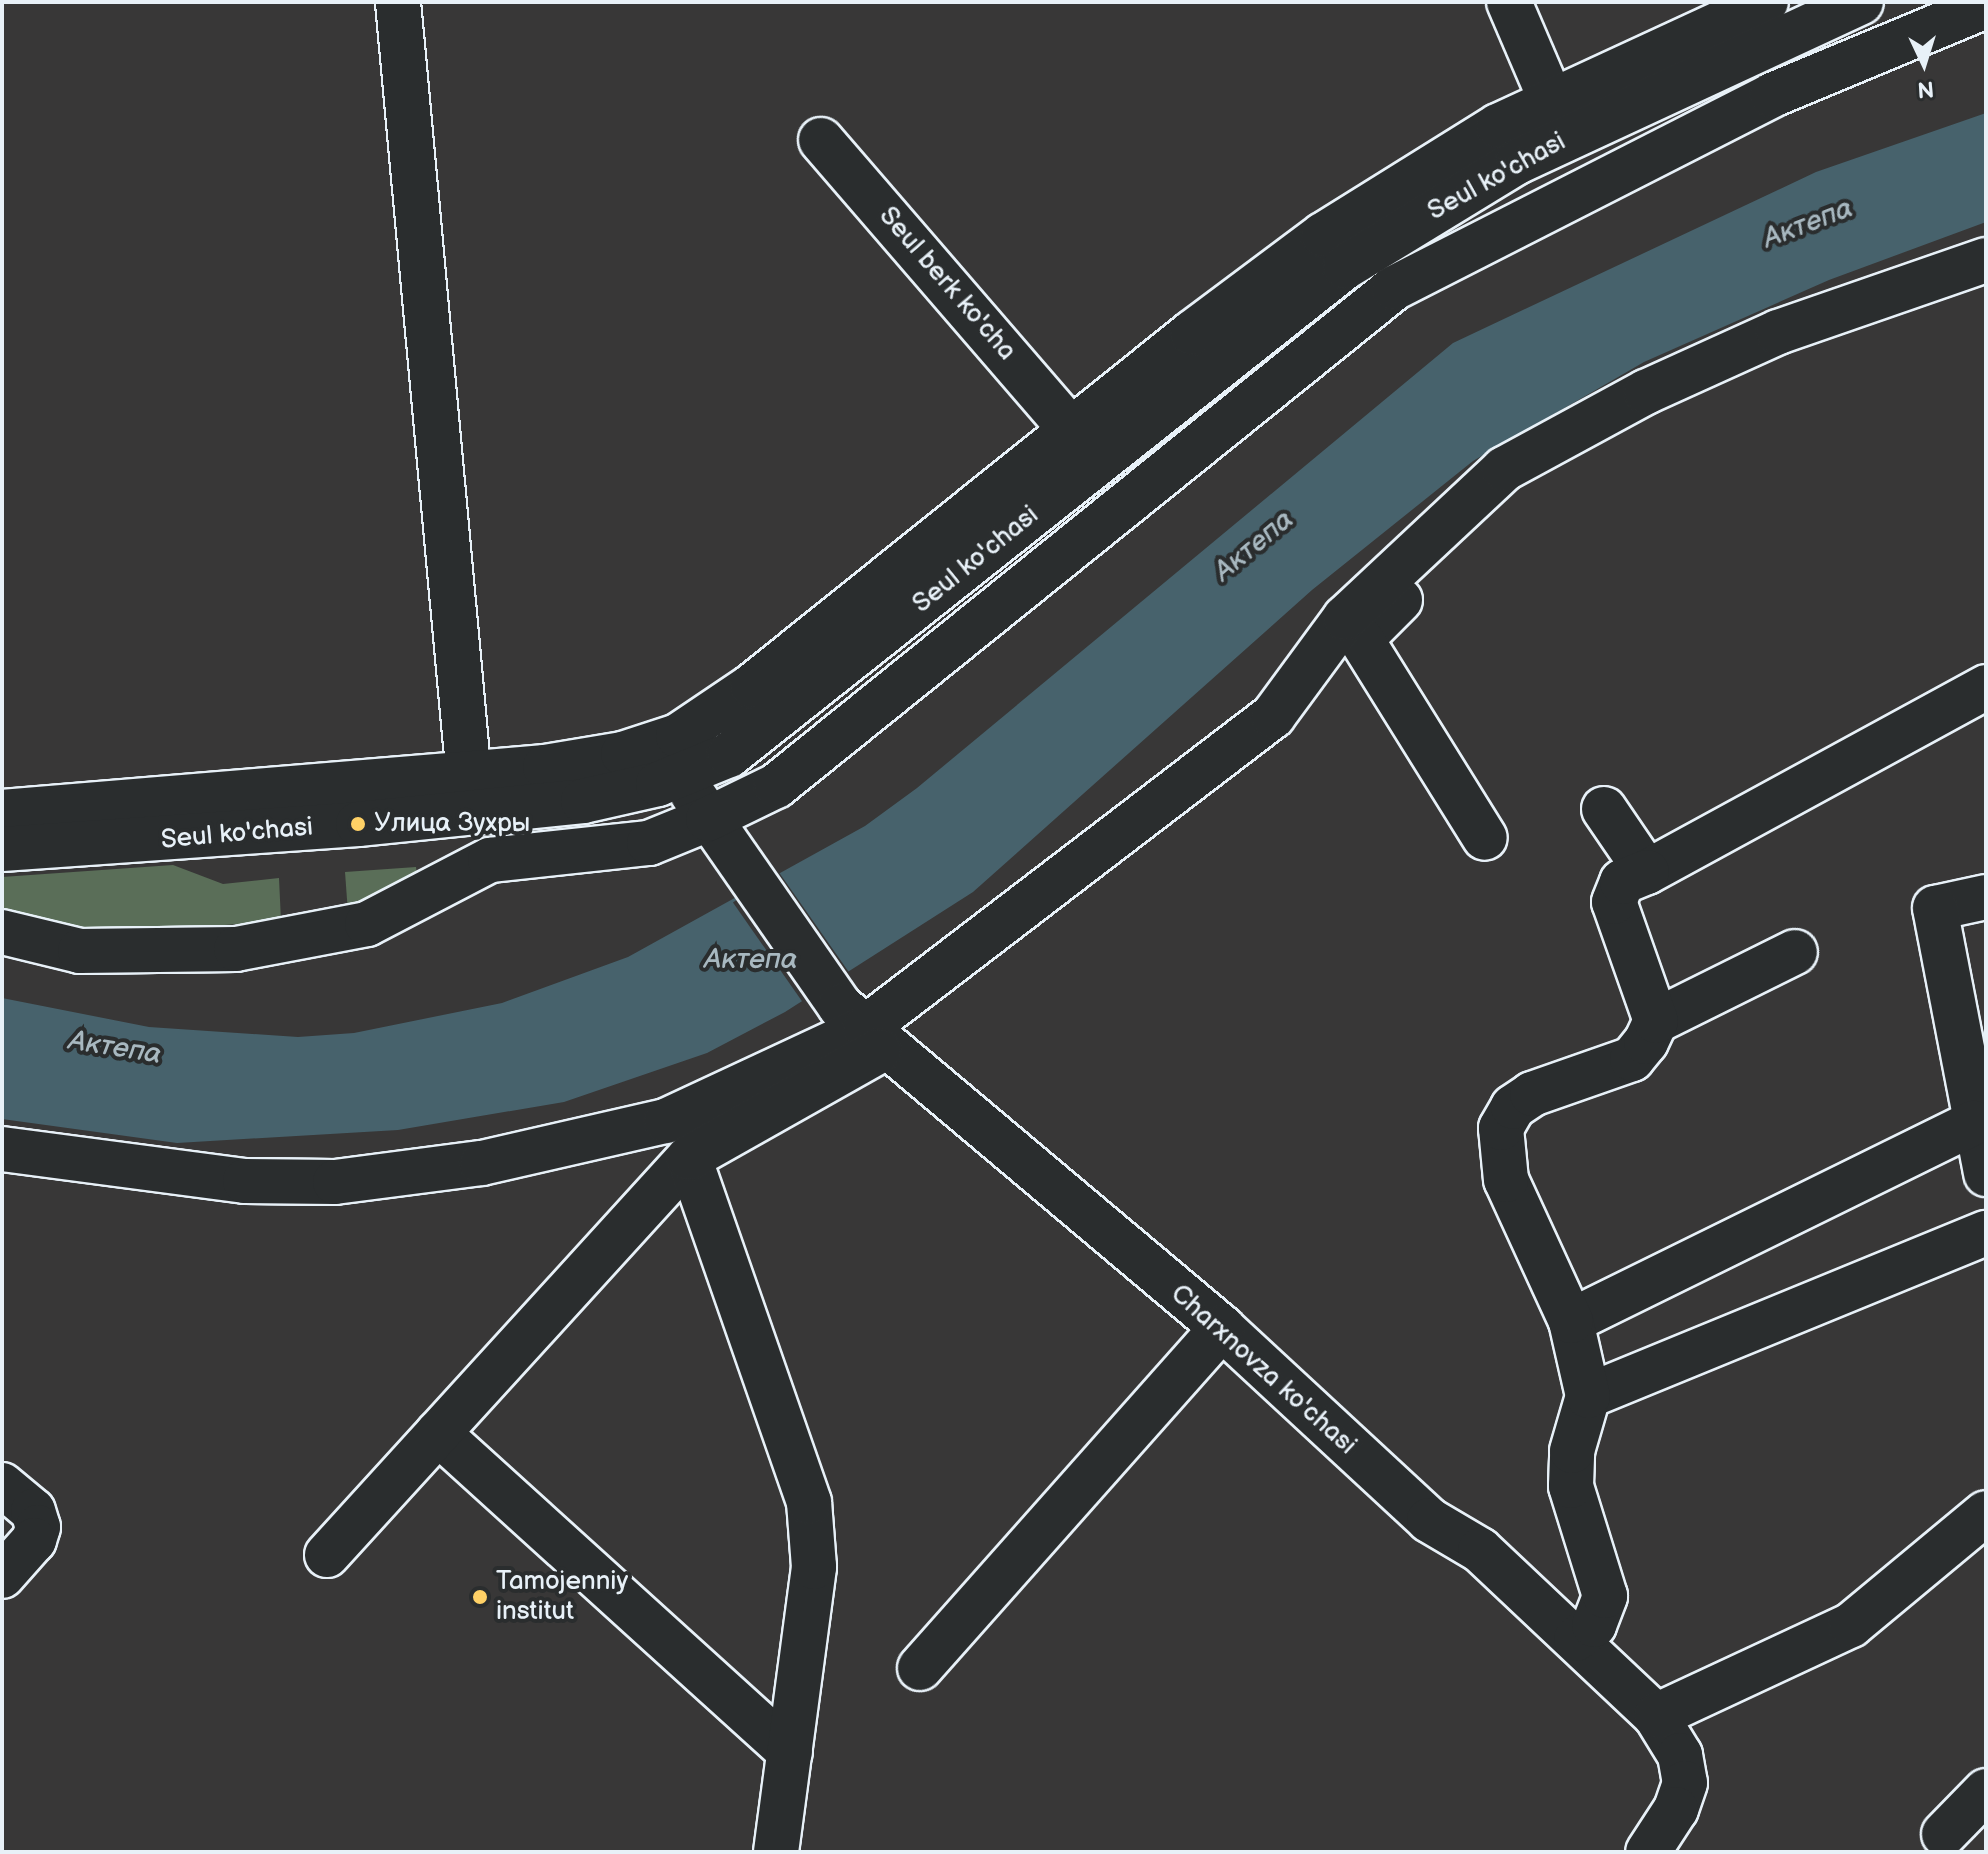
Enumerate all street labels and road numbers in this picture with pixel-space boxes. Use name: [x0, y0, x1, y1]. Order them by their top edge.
street label: Seul ko'chasi: [1423, 126, 1571, 228]
street label: Seul berk ko'cha: [872, 201, 1022, 367]
street label: Seul ko'chasi: [907, 500, 1045, 620]
street label: Seul ko'chasi: [160, 812, 314, 856]
street label: Charxnovza ko'chasi: [1164, 1279, 1362, 1461]

